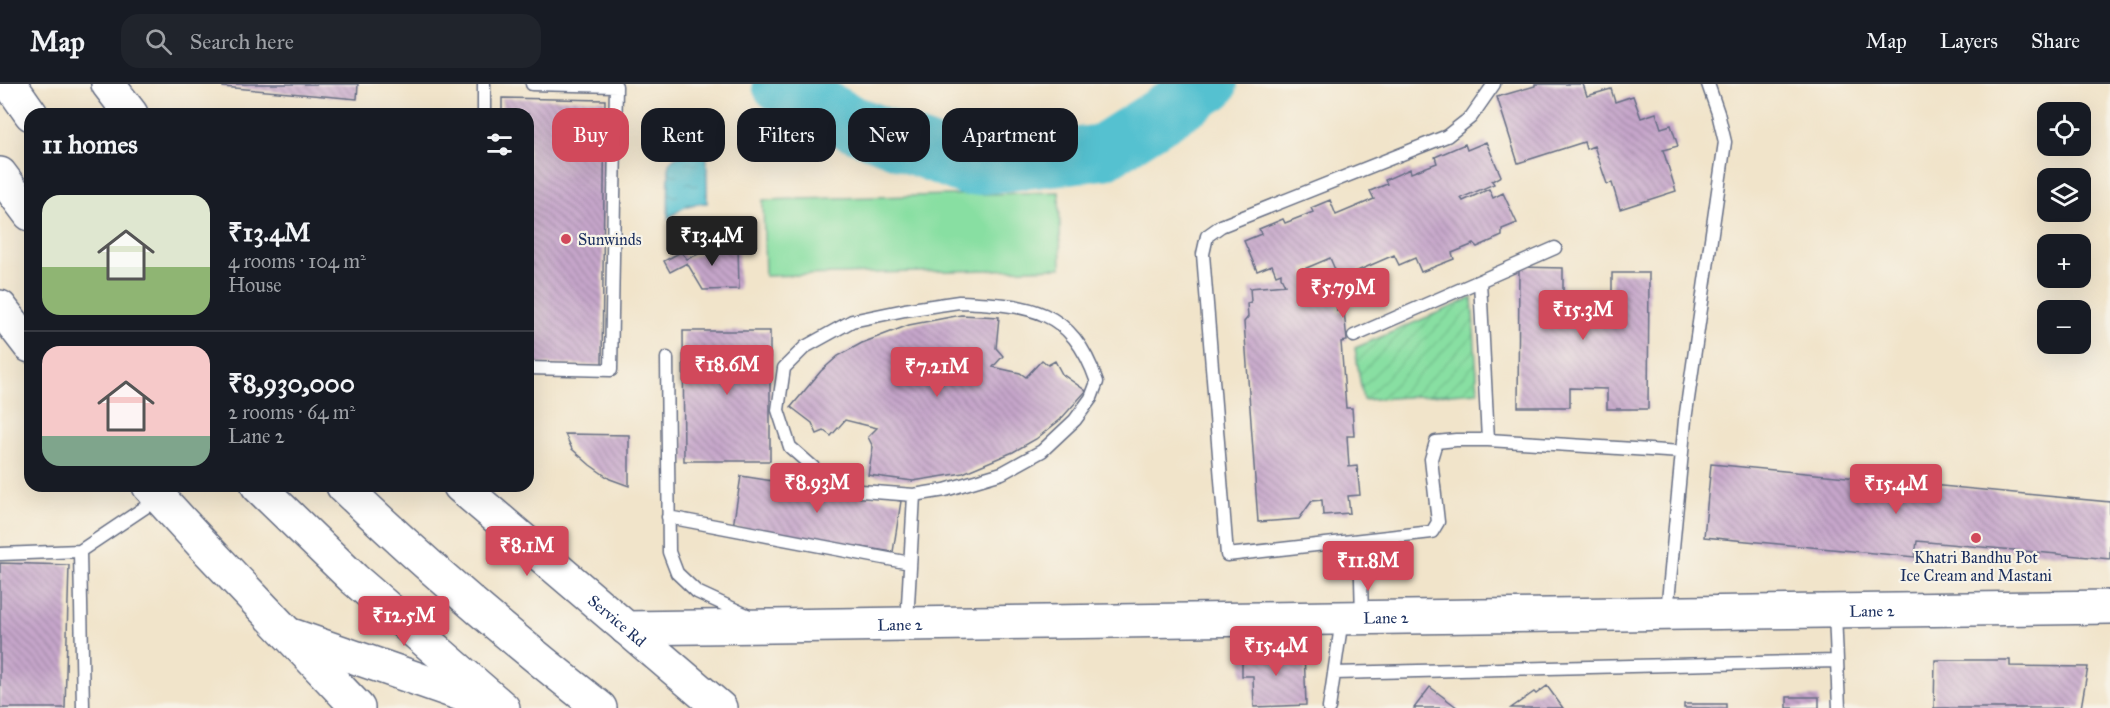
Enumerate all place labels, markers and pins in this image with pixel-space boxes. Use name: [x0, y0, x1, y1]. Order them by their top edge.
pin: ₹13.4M: [663, 216, 761, 267]
place label: Sunwinds: [578, 230, 642, 249]
marker: Sunwinds: [559, 232, 573, 246]
pin: ₹5.79M: [1294, 268, 1392, 319]
pin: ₹15.3M: [1534, 290, 1632, 341]
pin: ₹18.6M: [678, 345, 776, 396]
pin: ₹7.21M: [888, 347, 986, 398]
pin: ₹8.93M: [768, 463, 866, 514]
pin: ₹15.4M: [1847, 464, 1945, 515]
pin: ₹8.1M: [485, 526, 569, 577]
marker: Khatri Bandhu Pot Ice Cream and Mastani: [1969, 531, 1983, 545]
pin: ₹11.8M: [1319, 541, 1417, 592]
place label: Khatri Bandhu Pot Ice Cream and Mastani: [1900, 548, 2053, 585]
pin: ₹12.5M: [355, 596, 453, 647]
pin: ₹15.4M: [1227, 626, 1325, 677]

